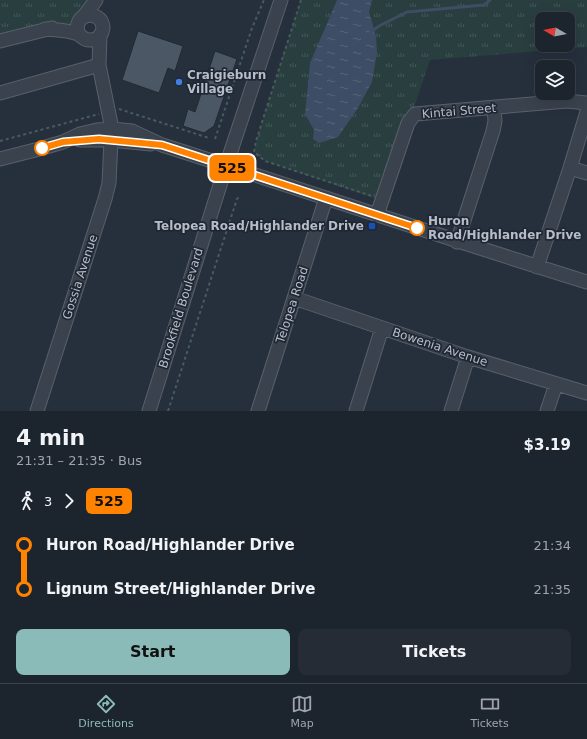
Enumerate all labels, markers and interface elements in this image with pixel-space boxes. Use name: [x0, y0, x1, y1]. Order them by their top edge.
north arrow: [535, 12, 575, 52]
map controls: [535, 12, 575, 100]
button: layers: [535, 60, 575, 100]
place label: Craigieburn Village: [187, 68, 266, 96]
marker: Craigieburn Village: [174, 77, 184, 87]
street label: Kintai Street: [421, 101, 497, 121]
unlabelled marker: [34, 140, 50, 156]
line badge: 525: [209, 155, 255, 181]
text: 525: [217, 160, 247, 176]
place label: Huron Road/Highlander Drive: [428, 214, 581, 242]
place label: Telopea Road/Highlander Drive: [155, 219, 364, 233]
marker: Huron Road/Highlander Drive: [409, 220, 425, 236]
marker: Telopea Road/Highlander Drive: [367, 221, 377, 231]
street label: Gossia Avenue: [60, 233, 100, 321]
street label: Brookfield Boulevard: [156, 246, 206, 370]
street label: Telopea Road: [273, 265, 311, 346]
street label: Bowenia Avenue: [391, 325, 489, 369]
text: 4 min: [16, 425, 85, 450]
text: $3.19: [524, 436, 571, 454]
text: 21:31 – 21:35 · Bus: [16, 453, 142, 468]
icon: walk: [16, 490, 38, 512]
icon: forward: [58, 490, 80, 512]
text: 525: [94, 493, 124, 509]
text: 3: [44, 494, 52, 509]
text: Huron Road/Highlander Drive: [46, 536, 295, 554]
text: 21:34: [534, 538, 571, 553]
text: Lignum Street/Highlander Drive: [46, 580, 316, 598]
text: 21:35: [534, 582, 571, 597]
button: Start: [16, 629, 290, 675]
button: Tickets: [298, 629, 571, 675]
tab: Directions: [78, 693, 134, 730]
tab: Map: [290, 693, 314, 730]
tab: Tickets: [470, 693, 509, 730]

